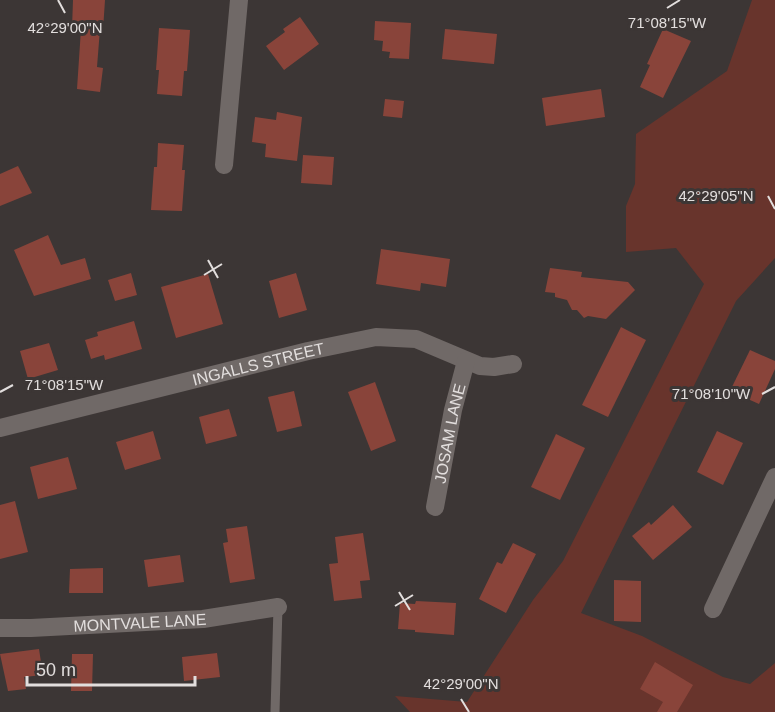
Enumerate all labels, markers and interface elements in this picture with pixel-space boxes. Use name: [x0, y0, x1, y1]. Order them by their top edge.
text: 71°08'15"W: [628, 14, 707, 31]
text: 42°29'00"N: [27, 19, 103, 36]
text: 42°29'05"N: [678, 187, 754, 204]
street label: INGALLS STREET: [190, 339, 326, 388]
text: 71°08'15"W: [25, 376, 104, 393]
street label: JOSAM LANE: [431, 382, 468, 485]
text: 71°08'10"W: [672, 385, 751, 402]
street label: MONTVALE LANE: [73, 610, 207, 634]
scale bar: [27, 649, 195, 687]
text: 50 m: [36, 660, 76, 680]
text: 42°29'00"N: [423, 675, 499, 692]

